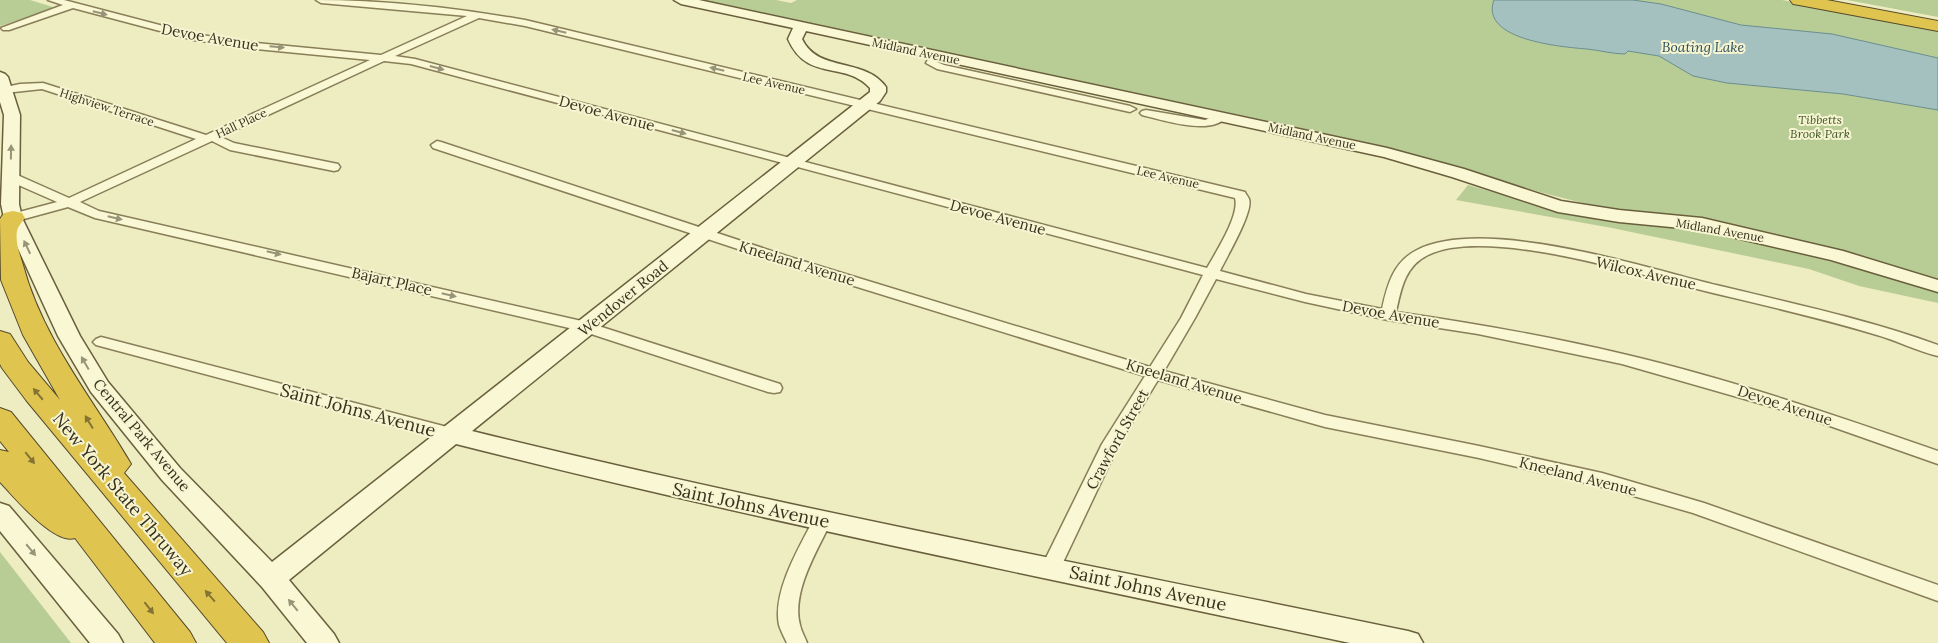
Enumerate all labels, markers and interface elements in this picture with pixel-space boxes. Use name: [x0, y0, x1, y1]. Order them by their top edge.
one-way arrow: [93, 9, 108, 17]
street label: Devoe Avenue: [160, 19, 260, 55]
one-way arrow: [551, 27, 566, 35]
street label: Midland Avenue: [871, 34, 962, 68]
water label: Boating Lake: [1662, 38, 1745, 56]
one-way arrow: [269, 44, 285, 52]
one-way arrow: [430, 64, 445, 72]
one-way arrow: [709, 65, 724, 73]
street label: Lee Avenue: [741, 69, 807, 98]
street label: Highview Terrace: [58, 85, 157, 129]
street label: Devoe Avenue: [557, 91, 657, 135]
street label: Hall Place: [213, 104, 269, 141]
park label: Tibbetts Brook Park: [1790, 112, 1850, 141]
street label: Midland Avenue: [1267, 119, 1358, 153]
one-way arrow: [672, 128, 687, 136]
one-way arrow: [7, 143, 15, 159]
street label: Lee Avenue: [1135, 163, 1201, 192]
street label: Devoe Avenue: [948, 195, 1048, 239]
one-way arrow: [108, 214, 123, 222]
street label: Midland Avenue: [1675, 215, 1766, 245]
street label: Kneeland Avenue: [737, 236, 857, 290]
one-way arrow: [23, 240, 31, 254]
one-way arrow: [266, 249, 281, 257]
street label: Wilcox Avenue: [1594, 252, 1698, 294]
street label: Wendover Road: [574, 256, 672, 340]
street label: Bajart Place: [350, 263, 434, 299]
one-way arrow: [441, 291, 456, 299]
street label: Devoe Avenue: [1341, 296, 1441, 332]
street label: Kneeland Avenue: [1124, 354, 1244, 408]
one-way arrow: [80, 357, 89, 370]
street label: Central Park Avenue: [89, 375, 195, 495]
street label: Saint Johns Avenue: [278, 378, 438, 442]
street label: Devoe Avenue: [1735, 381, 1835, 429]
street label: Crawford Street: [1082, 385, 1153, 493]
one-way arrow: [32, 389, 44, 401]
street label: New York State Thruway: [48, 408, 198, 581]
one-way arrow: [85, 415, 94, 428]
one-way arrow: [24, 451, 35, 464]
street label: Kneeland Avenue: [1517, 452, 1639, 500]
street label: Saint Johns Avenue: [670, 477, 832, 533]
one-way arrow: [26, 544, 37, 557]
street label: Saint Johns Avenue: [1067, 560, 1229, 616]
one-way arrow: [204, 590, 216, 602]
one-way arrow: [288, 599, 299, 612]
one-way arrow: [144, 601, 155, 614]

